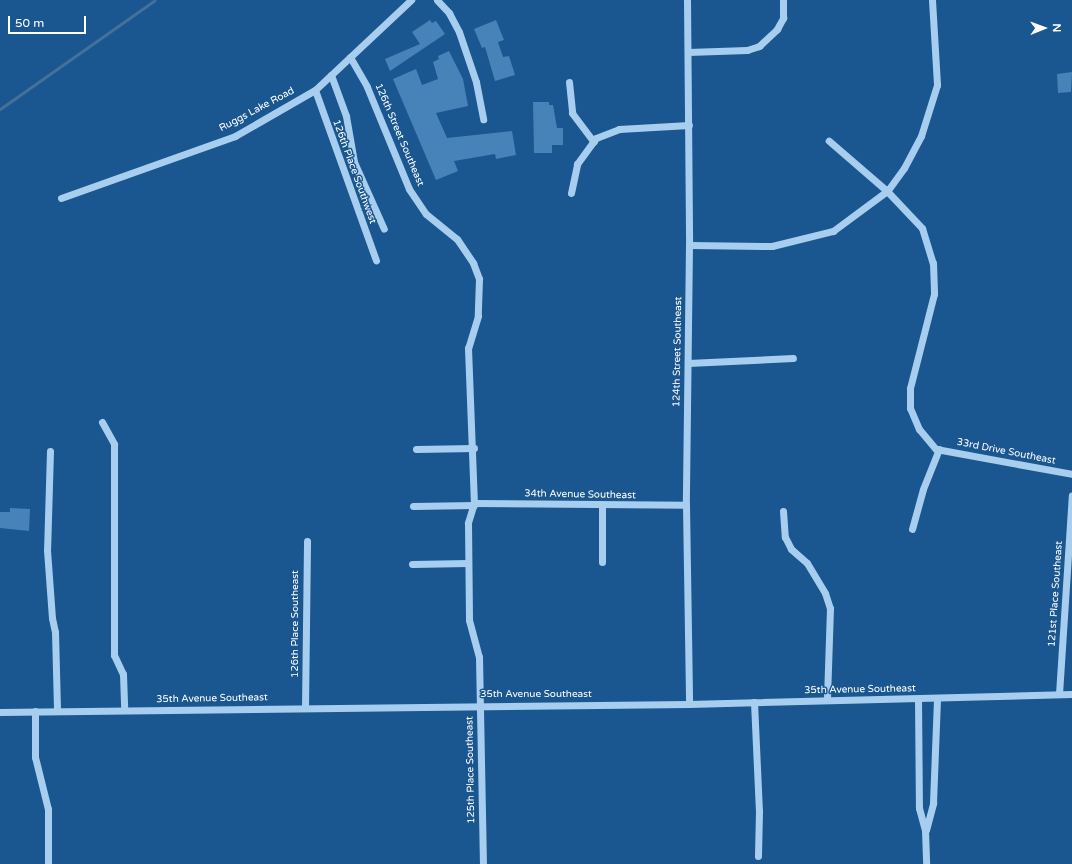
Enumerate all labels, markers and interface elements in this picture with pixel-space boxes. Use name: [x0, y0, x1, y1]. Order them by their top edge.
scale bar: [10, 8, 88, 34]
north arrow: [1024, 8, 1064, 48]
text: 50 m: [15, 16, 44, 30]
text: N: [1050, 23, 1063, 32]
street label: 126th Street Southeast: [372, 82, 426, 188]
street label: Ruggs Lake Road: [217, 85, 297, 135]
street label: 126th Place Southwest: [330, 118, 378, 226]
street label: 124th Street Southeast: [671, 297, 685, 407]
street label: 33rd Drive Southeast: [956, 437, 1056, 467]
street label: 34th Avenue Southeast: [524, 488, 636, 502]
street label: 121st Place Southeast: [1046, 540, 1066, 648]
street label: 126th Place Southeast: [290, 570, 302, 678]
street label: 35th Avenue Southeast: [804, 683, 916, 697]
street label: 35th Avenue Southeast: [480, 689, 592, 701]
street label: 35th Avenue Southeast: [156, 692, 268, 706]
street label: 125th Place Southeast: [464, 716, 478, 824]

